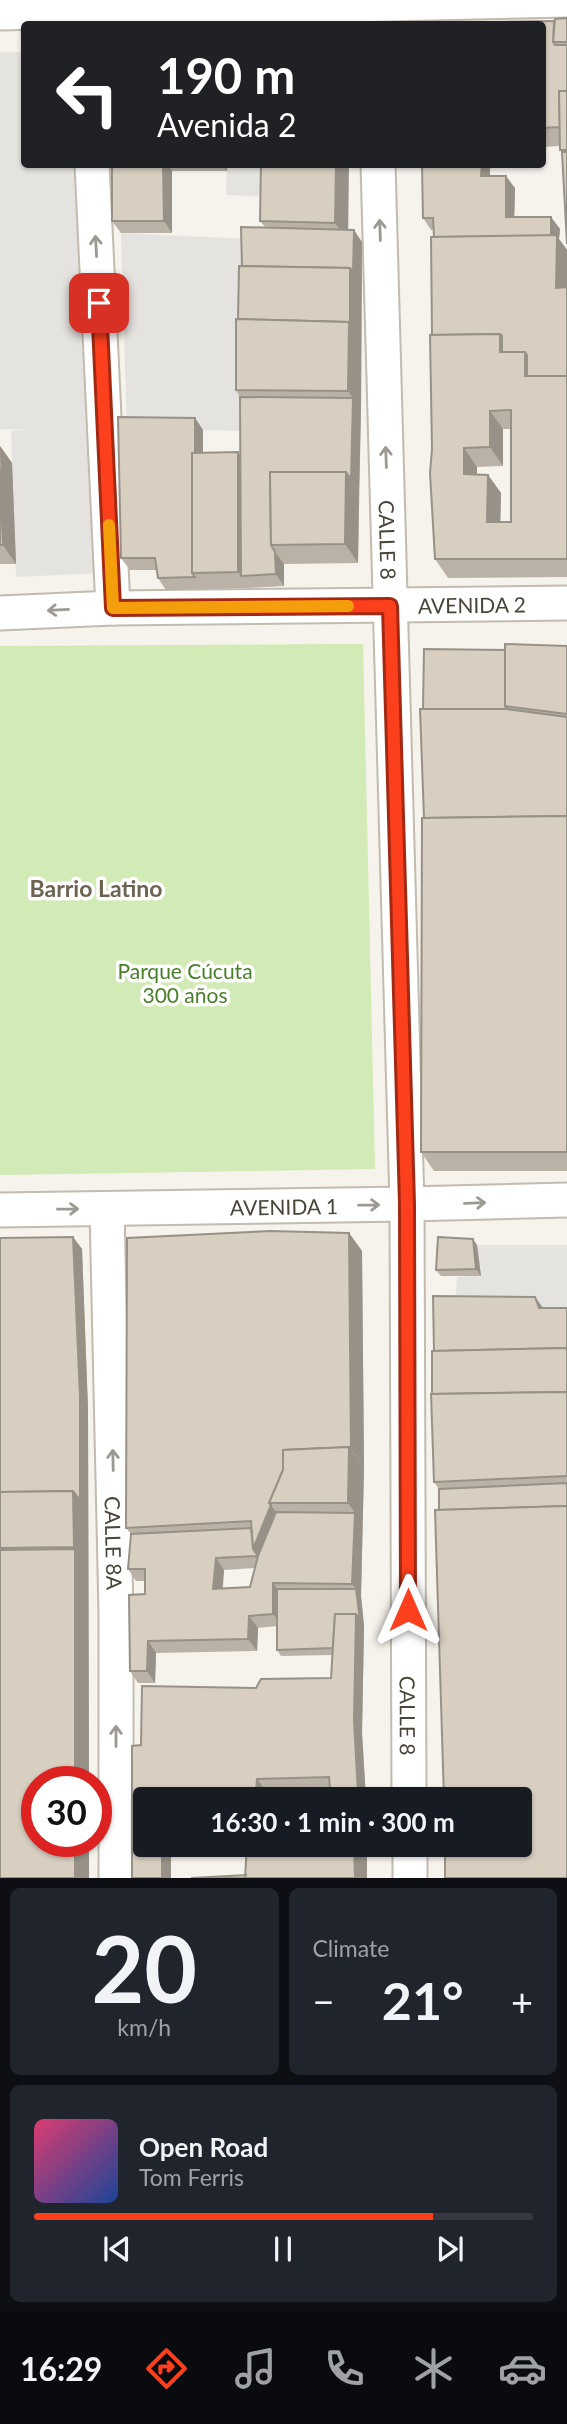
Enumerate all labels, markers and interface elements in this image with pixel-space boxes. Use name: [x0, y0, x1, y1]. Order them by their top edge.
text: 190 m: [157, 46, 295, 104]
icon: left: [42, 49, 133, 140]
text: Avenida 2: [157, 105, 296, 144]
one-way arrow: [373, 218, 387, 241]
one-way arrow: [89, 235, 102, 258]
pin: [69, 273, 129, 333]
icon: arrive: [80, 284, 118, 322]
one-way arrow: [380, 446, 393, 469]
street label: CALLE 8: [375, 500, 402, 580]
street label: AVENIDA 2: [418, 591, 526, 617]
one-way arrow: [47, 604, 70, 617]
district label: Barrio Latino: [30, 874, 162, 902]
park label: Parque Cúcuta 300 años: [117, 958, 253, 1007]
street label: AVENIDA 1: [230, 1193, 338, 1219]
one-way arrow: [463, 1196, 486, 1209]
one-way arrow: [357, 1198, 380, 1212]
one-way arrow: [56, 1202, 79, 1216]
one-way arrow: [107, 1449, 120, 1472]
street label: CALLE 8A: [101, 1496, 128, 1591]
position arrow: [371, 1573, 445, 1647]
street label: CALLE 8: [396, 1676, 421, 1755]
one-way arrow: [109, 1725, 123, 1748]
speed limit sign: 30: [21, 1766, 112, 1857]
text: 16:30 · 1 min · 300 m: [210, 1806, 455, 1838]
text: 20: [91, 1913, 197, 2022]
text: Climate: [313, 1934, 389, 1962]
text: 21°: [382, 1969, 464, 2031]
text: −: [313, 1978, 335, 2024]
text: +: [511, 1978, 533, 2024]
text: km/h: [117, 2013, 171, 2041]
text: Open Road: [139, 2131, 268, 2163]
text: Tom Ferris: [139, 2163, 244, 2191]
icon: previous: [98, 2230, 136, 2268]
icon: pause: [264, 2230, 302, 2268]
icon: next: [431, 2230, 469, 2268]
icon: directions: [142, 2344, 191, 2393]
icon: music: [231, 2344, 280, 2393]
icon: phone: [320, 2344, 369, 2393]
icon: climate: [409, 2344, 458, 2393]
icon: car: [498, 2344, 547, 2393]
text: 16:29: [20, 2349, 102, 2388]

